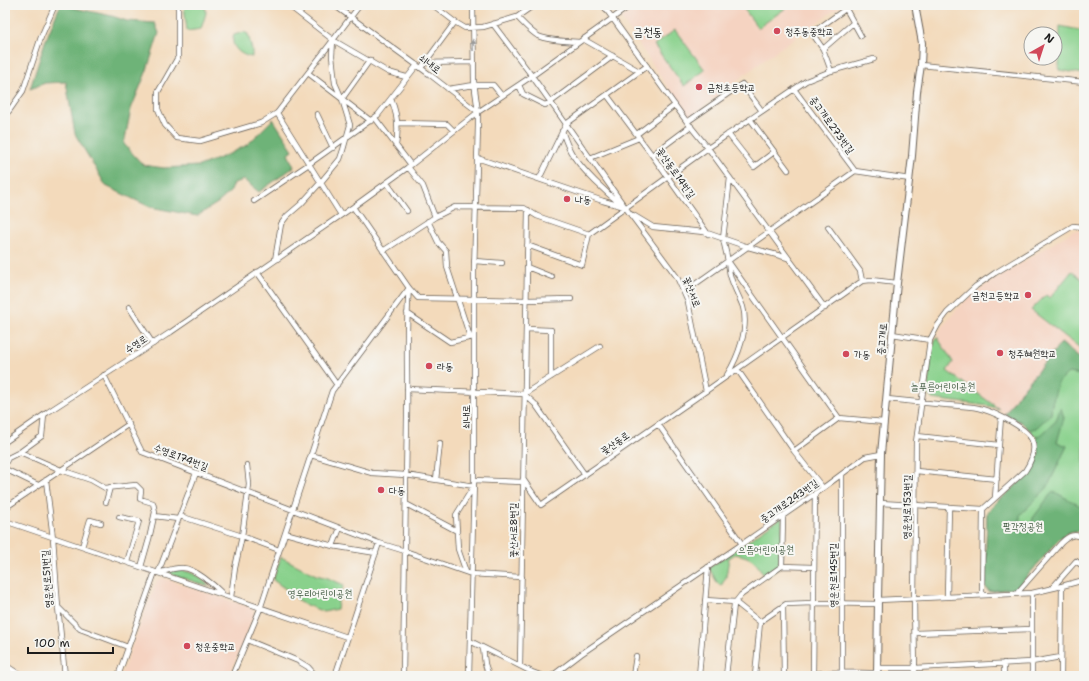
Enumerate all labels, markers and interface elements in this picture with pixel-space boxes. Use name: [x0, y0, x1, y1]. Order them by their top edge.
district label: 금천동: [634, 24, 662, 40]
place label: 청주동중학교: [785, 25, 833, 38]
marker: 청주동중학교: [772, 26, 782, 36]
north arrow: [1023, 26, 1063, 66]
text: N: [1041, 30, 1057, 47]
one-way arrow: [470, 38, 476, 51]
street label: 쇠내로: [416, 52, 444, 76]
place label: 금천초등학교: [707, 81, 755, 94]
marker: 금천초등학교: [694, 82, 704, 92]
street label: 중고개로273번길: [807, 94, 857, 156]
street label: 꽃산동로14번길: [654, 145, 698, 201]
place label: 나동: [575, 193, 591, 206]
marker: 나동: [562, 194, 572, 204]
street label: 꽃산서로: [680, 275, 704, 309]
place label: 금천고등학교: [972, 289, 1020, 302]
marker: 금천고등학교: [1023, 290, 1033, 300]
street label: 중고개로: [874, 322, 890, 356]
street label: 수영로: [122, 332, 150, 356]
place label: 청주혜원학교: [1008, 347, 1056, 360]
place label: 가동: [854, 348, 870, 361]
marker: 청주혜원학교: [995, 348, 1005, 358]
marker: 가동: [841, 349, 851, 359]
place label: 라동: [437, 360, 453, 373]
marker: 라동: [424, 361, 434, 371]
park label: 늘푸름어린이공원: [911, 380, 975, 393]
street label: 쇠내로: [460, 405, 473, 429]
street label: 꽃산동로: [598, 428, 632, 458]
street label: 수영로174번길: [152, 441, 210, 473]
street label: 영운천로153번길: [900, 474, 914, 540]
street label: 중고개로243번길: [757, 476, 821, 526]
place label: 다동: [389, 484, 405, 497]
marker: 다동: [376, 485, 386, 495]
street label: 꽃산서로8번길: [507, 502, 520, 558]
park label: 팔각정공원: [1003, 520, 1043, 533]
park label: 으뜸어린이공원: [738, 543, 794, 556]
street label: 영운천로145번길: [827, 543, 840, 607]
street label: 영운천로51번길: [38, 550, 56, 608]
park label: 영우리어린이공원: [288, 587, 352, 600]
scale bar: [28, 629, 113, 655]
text: 100 m: [34, 635, 70, 651]
place label: 청운중학교: [195, 640, 235, 653]
marker: 청운중학교: [182, 641, 192, 651]

